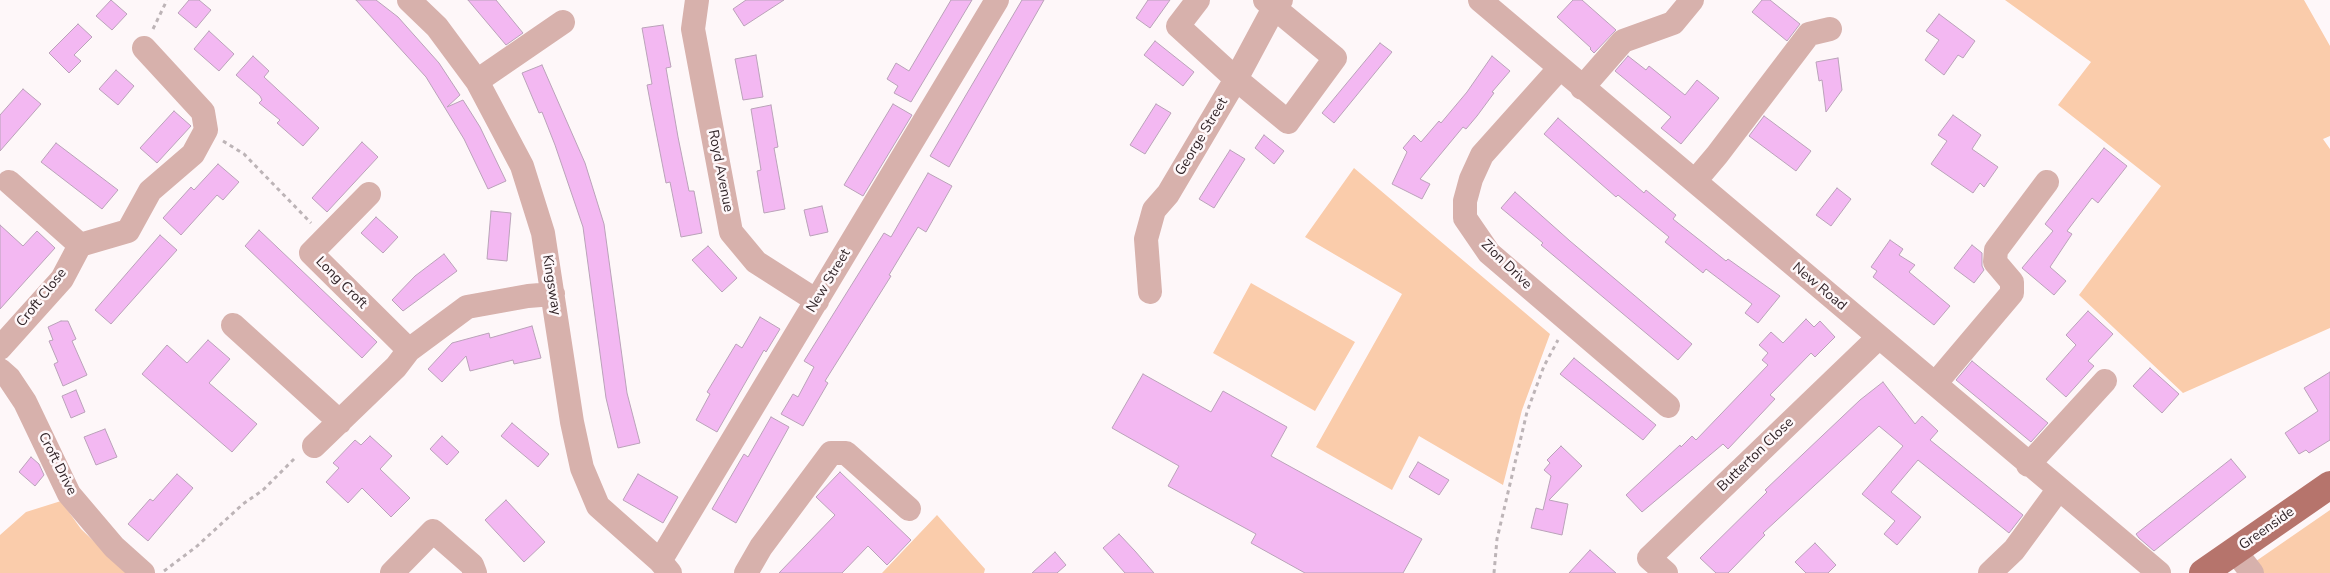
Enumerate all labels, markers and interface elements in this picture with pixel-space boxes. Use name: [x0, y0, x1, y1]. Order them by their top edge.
street label: George Street: [1172, 95, 1232, 179]
street label: Royd Avenue: [704, 128, 736, 214]
street label: Zion Drive: [1477, 237, 1535, 293]
street label: New Street: [803, 246, 855, 316]
street label: Long Croft: [312, 254, 370, 312]
street label: Kingsway: [538, 254, 564, 316]
street label: New Road: [1788, 259, 1850, 315]
street label: Croft Close: [13, 265, 71, 331]
street label: Butterton Close: [1714, 414, 1798, 496]
street label: Croft Drive: [34, 430, 80, 498]
street label: Greenside: [2236, 504, 2298, 554]

